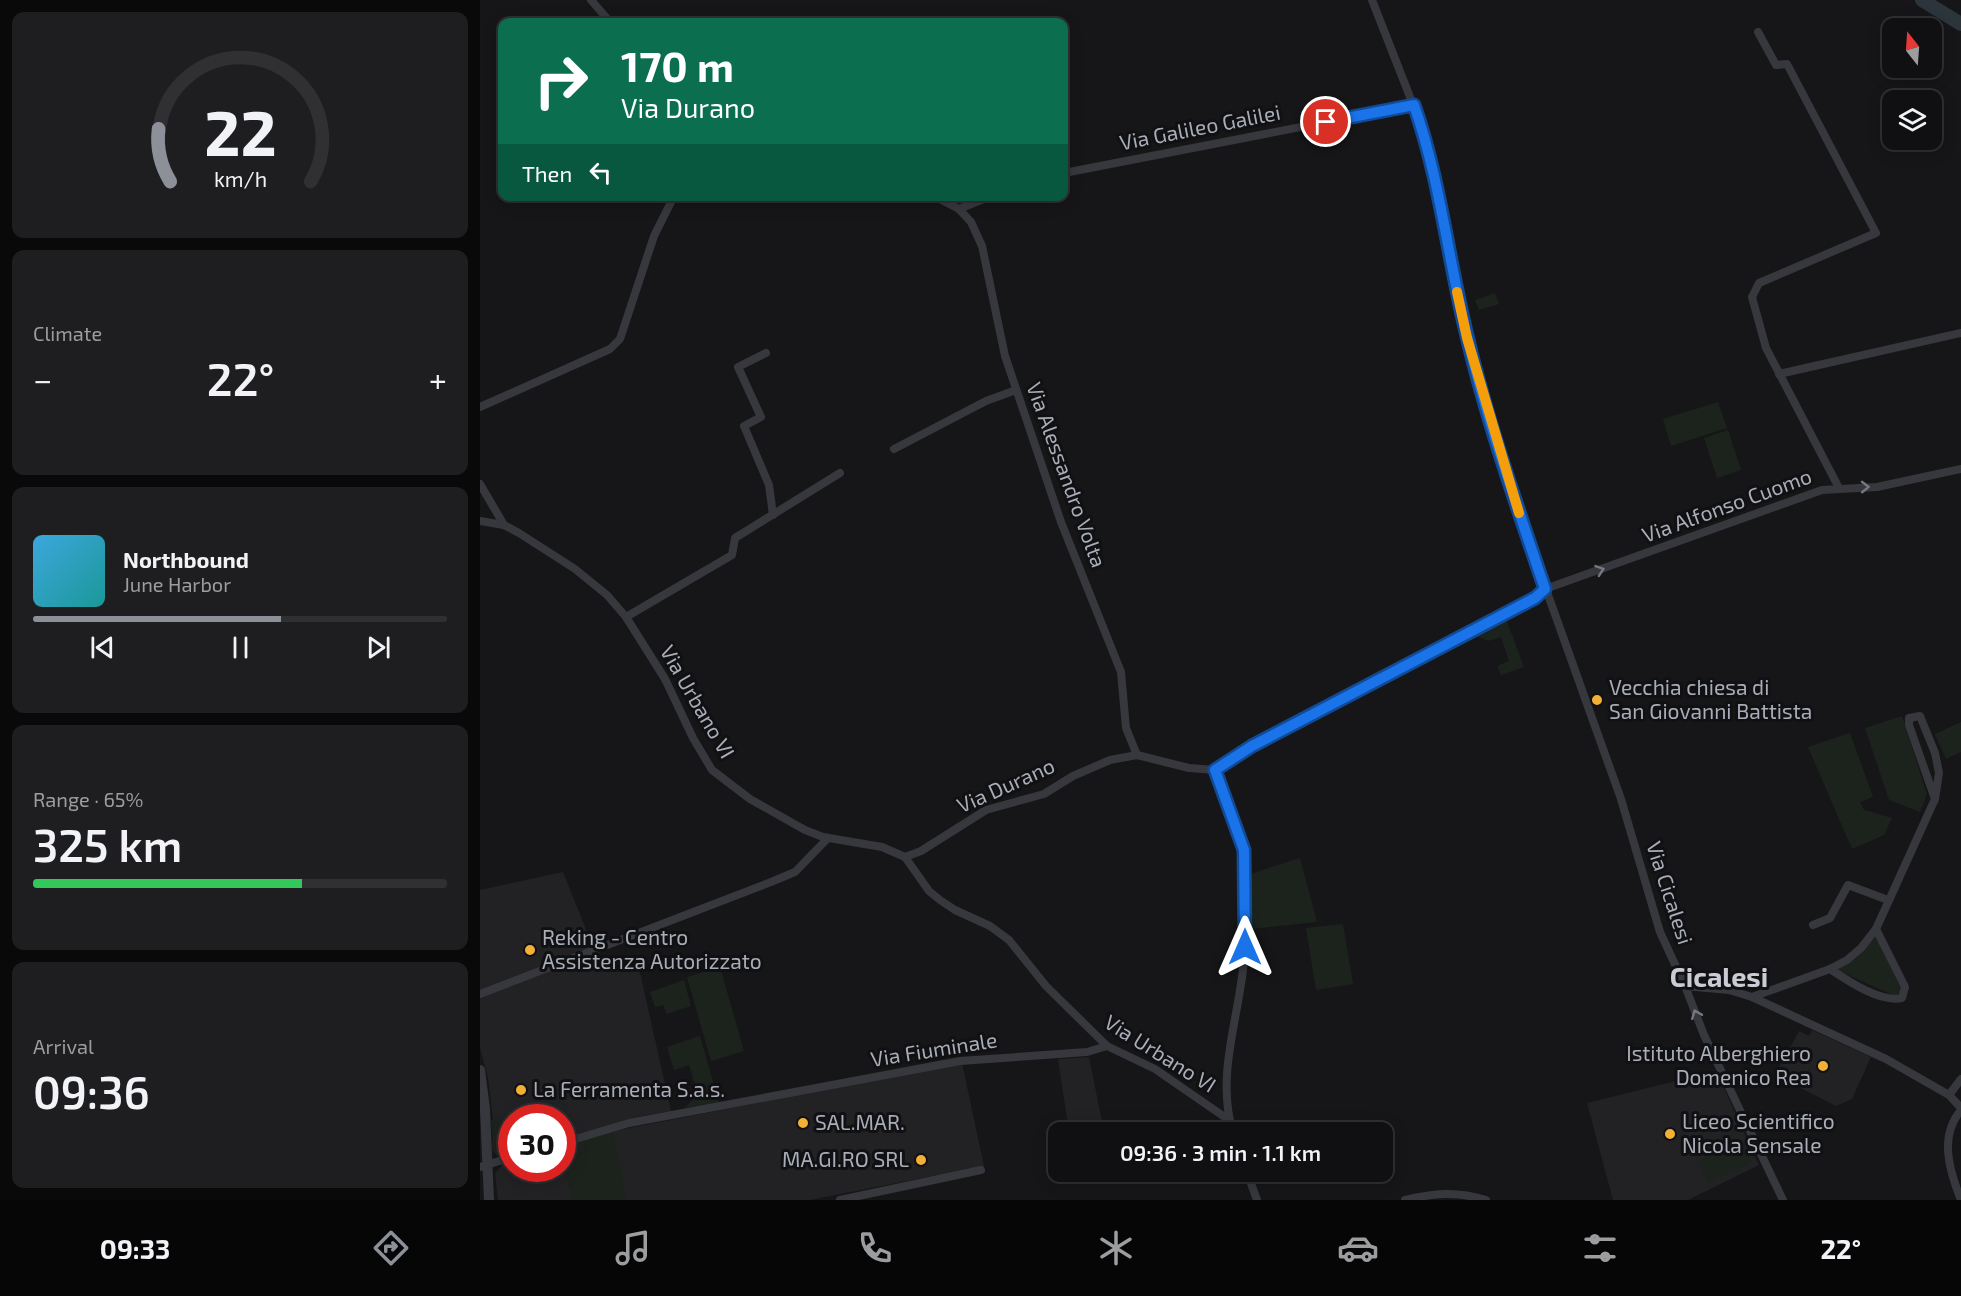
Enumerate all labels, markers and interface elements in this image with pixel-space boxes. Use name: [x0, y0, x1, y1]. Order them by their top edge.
north arrow: [1882, 18, 1942, 78]
map controls: [1882, 18, 1942, 150]
text: 170 m: [621, 40, 734, 90]
icon: right: [522, 42, 600, 120]
button: layers: [1882, 90, 1942, 150]
text: Via Durano: [621, 91, 755, 123]
text: 22: [204, 94, 276, 169]
pin: [1300, 96, 1351, 147]
street label: Via Galileo Galilei: [1117, 99, 1282, 154]
icon: arrive: [1309, 105, 1342, 138]
icon: left: [584, 156, 617, 189]
text: Then: [522, 160, 572, 186]
text: km/h: [213, 166, 267, 191]
text: Climate: [33, 321, 102, 345]
text: 22°: [207, 351, 274, 405]
text: −: [33, 359, 52, 399]
text: +: [429, 359, 447, 399]
street label: Via Alessandro Volta: [1022, 379, 1113, 570]
street label: Via Alfonso Cuomo: [1638, 462, 1815, 547]
one-way arrow: [1860, 481, 1869, 493]
text: Northbound: [123, 546, 249, 572]
one-way arrow: [1594, 564, 1605, 577]
text: June Harbor: [123, 572, 231, 596]
icon: previous: [86, 631, 119, 664]
icon: pause: [224, 631, 257, 664]
icon: next: [362, 631, 395, 664]
street label: Via Urbano VI: [656, 640, 741, 762]
place label: Vecchia chiesa di San Giovanni Battista: [1609, 674, 1812, 723]
marker: Vecchia chiesa di San Giovanni Battista: [1590, 693, 1604, 707]
street label: Via Durano: [953, 752, 1058, 817]
text: Range · 65%: [33, 787, 143, 811]
text: 325 km: [33, 817, 182, 871]
street label: Via Cicalesi: [1642, 838, 1699, 947]
position arrow: [1213, 915, 1277, 979]
place label: Reking - Centro Assistenza Autorizzato: [542, 924, 762, 973]
marker: Reking - Centro Assistenza Autorizzato: [523, 943, 537, 957]
district label: Cicalesi: [1670, 960, 1768, 992]
street label: Via Urbano VI: [1100, 1009, 1221, 1097]
one-way arrow: [1691, 1009, 1703, 1020]
street label: Via Fiuminale: [869, 1026, 999, 1071]
text: Arrival: [33, 1034, 94, 1058]
place label: Istituto Alberghiero Domenico Rea: [1626, 1040, 1811, 1089]
marker: Istituto Alberghiero Domenico Rea: [1816, 1059, 1830, 1073]
text: 09:36: [33, 1064, 150, 1118]
place label: La Ferramenta S.a.s.: [533, 1076, 725, 1101]
marker: La Ferramenta S.a.s.: [514, 1083, 528, 1097]
speed limit sign: 30: [498, 1104, 576, 1182]
place label: Liceo Scientifico Nicola Sensale: [1682, 1108, 1835, 1157]
place label: SAL.MAR.: [815, 1109, 905, 1134]
marker: SAL.MAR.: [796, 1116, 810, 1130]
marker: Liceo Scientifico Nicola Sensale: [1663, 1127, 1677, 1141]
text: 09:36 · 3 min · 1.1 km: [1120, 1139, 1321, 1165]
place label: MA.GI.RO SRL: [782, 1146, 909, 1171]
marker: MA.GI.RO SRL: [914, 1153, 928, 1167]
icon: directions: [370, 1227, 412, 1269]
icon: music: [612, 1227, 654, 1269]
icon: phone: [854, 1227, 896, 1269]
icon: climate: [1095, 1227, 1137, 1269]
icon: car: [1337, 1227, 1379, 1269]
icon: filters: [1579, 1227, 1621, 1269]
text: 09:33: [100, 1232, 170, 1264]
text: 22°: [1820, 1232, 1861, 1264]

